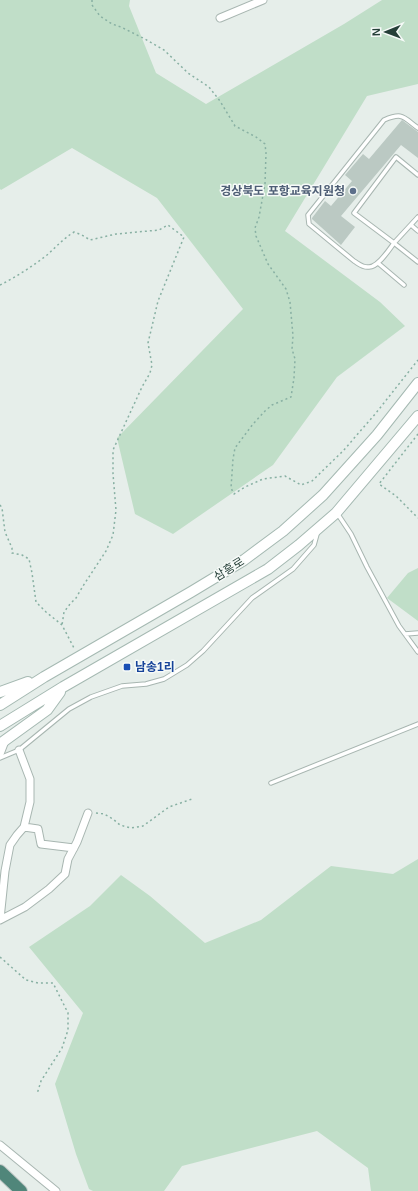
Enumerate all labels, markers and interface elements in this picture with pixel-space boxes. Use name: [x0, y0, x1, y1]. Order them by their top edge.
north arrow: [366, 12, 406, 52]
text: N: [370, 28, 382, 36]
place label: 경상북도 포항교육지원청: [220, 184, 345, 198]
marker: 경상북도 포항교육지원청: [348, 186, 358, 196]
street label: 삼흥로: [211, 554, 247, 584]
place label: 남송1리: [135, 660, 175, 674]
marker: 남송1리: [122, 662, 132, 672]

